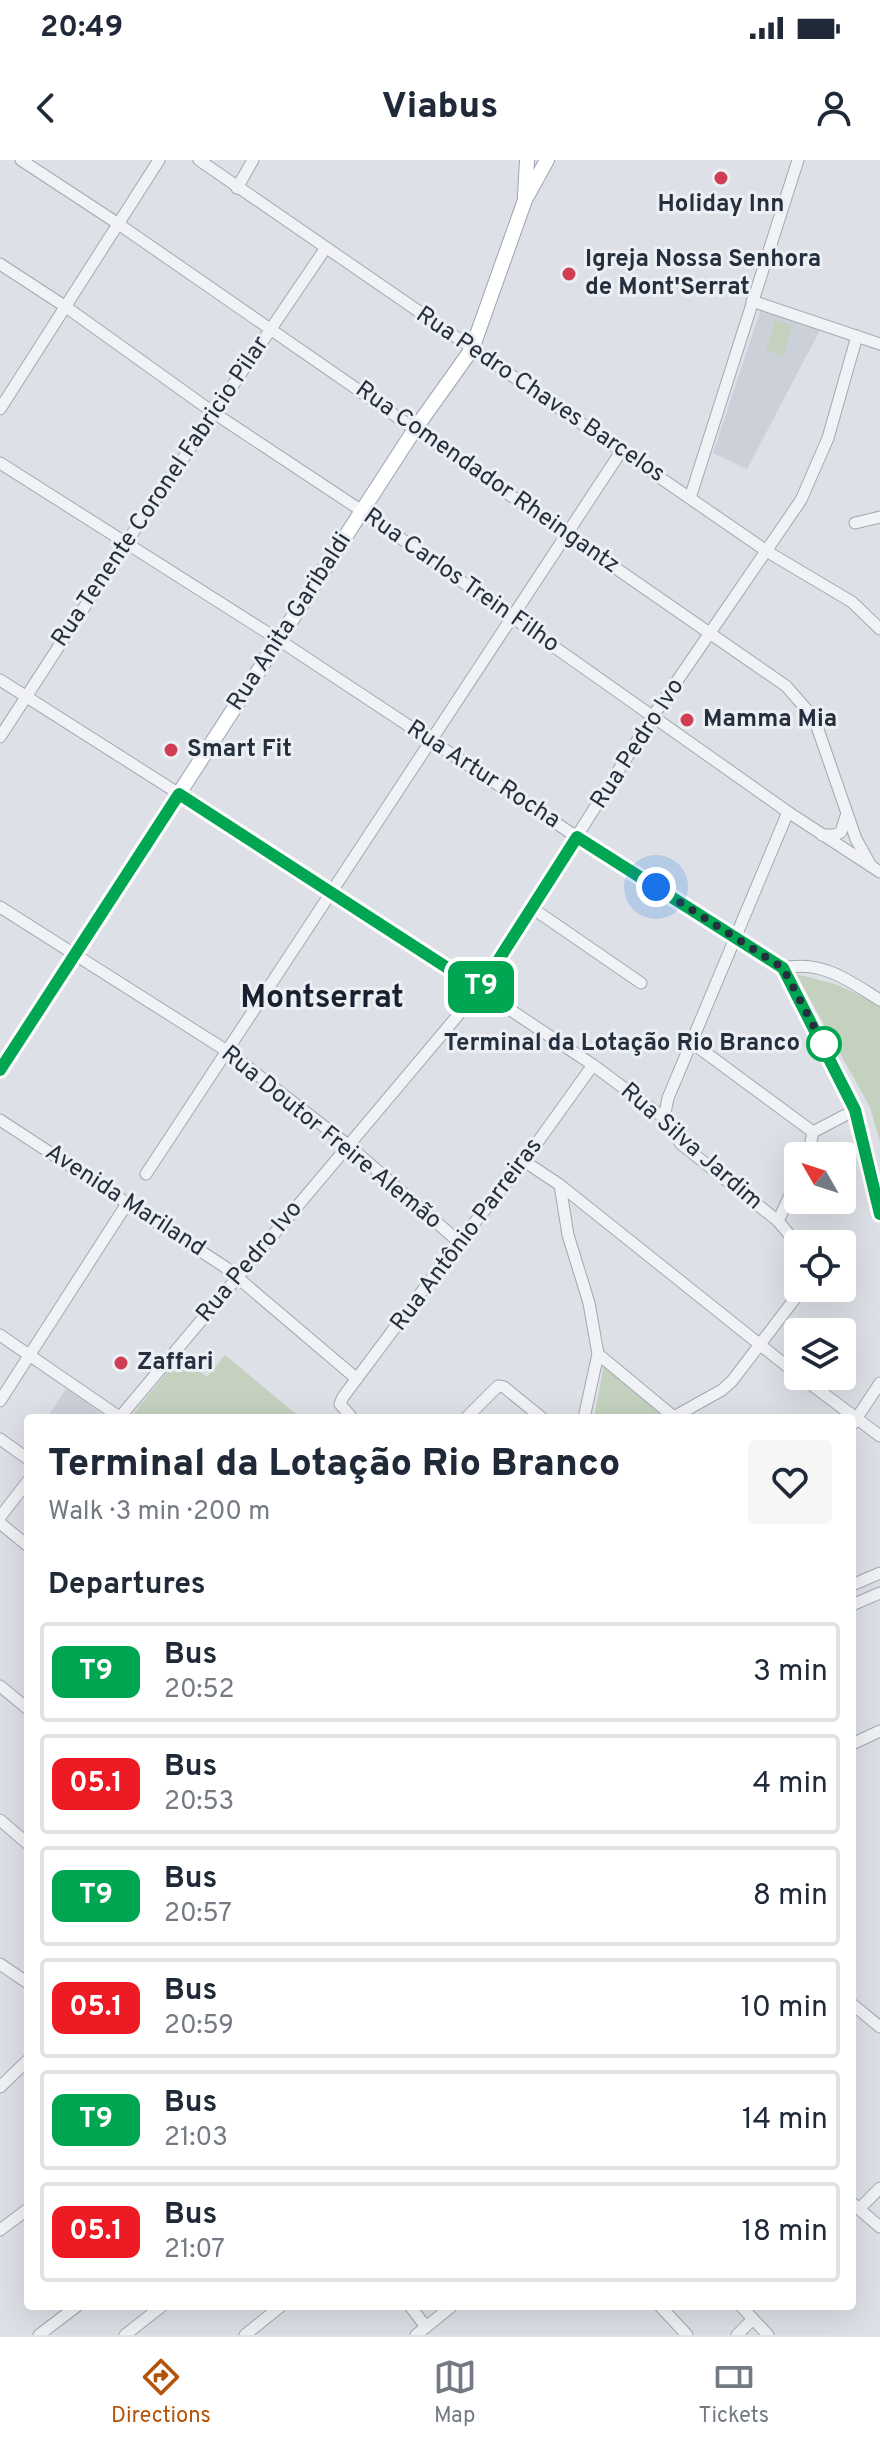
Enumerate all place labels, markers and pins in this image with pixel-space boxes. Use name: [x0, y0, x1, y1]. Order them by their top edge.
marker: Holiday Inn: [712, 169, 730, 187]
place label: Holiday Inn: [658, 190, 784, 220]
place label: Igreja Nossa Senhora de Mont'Serrat: [585, 245, 821, 303]
marker: Igreja Nossa Senhora de Mont'Serrat: [560, 265, 578, 283]
place label: Mamma Mia: [703, 705, 837, 735]
marker: Mamma Mia: [678, 711, 696, 729]
place label: Smart Fit: [187, 735, 292, 765]
marker: Smart Fit: [162, 741, 180, 759]
marker: Terminal da Lotação Rio Branco: [807, 1027, 841, 1061]
place label: Terminal da Lotação Rio Branco: [444, 1029, 800, 1059]
place label: Zaffari: [137, 1348, 214, 1378]
marker: Zaffari: [112, 1354, 130, 1372]

